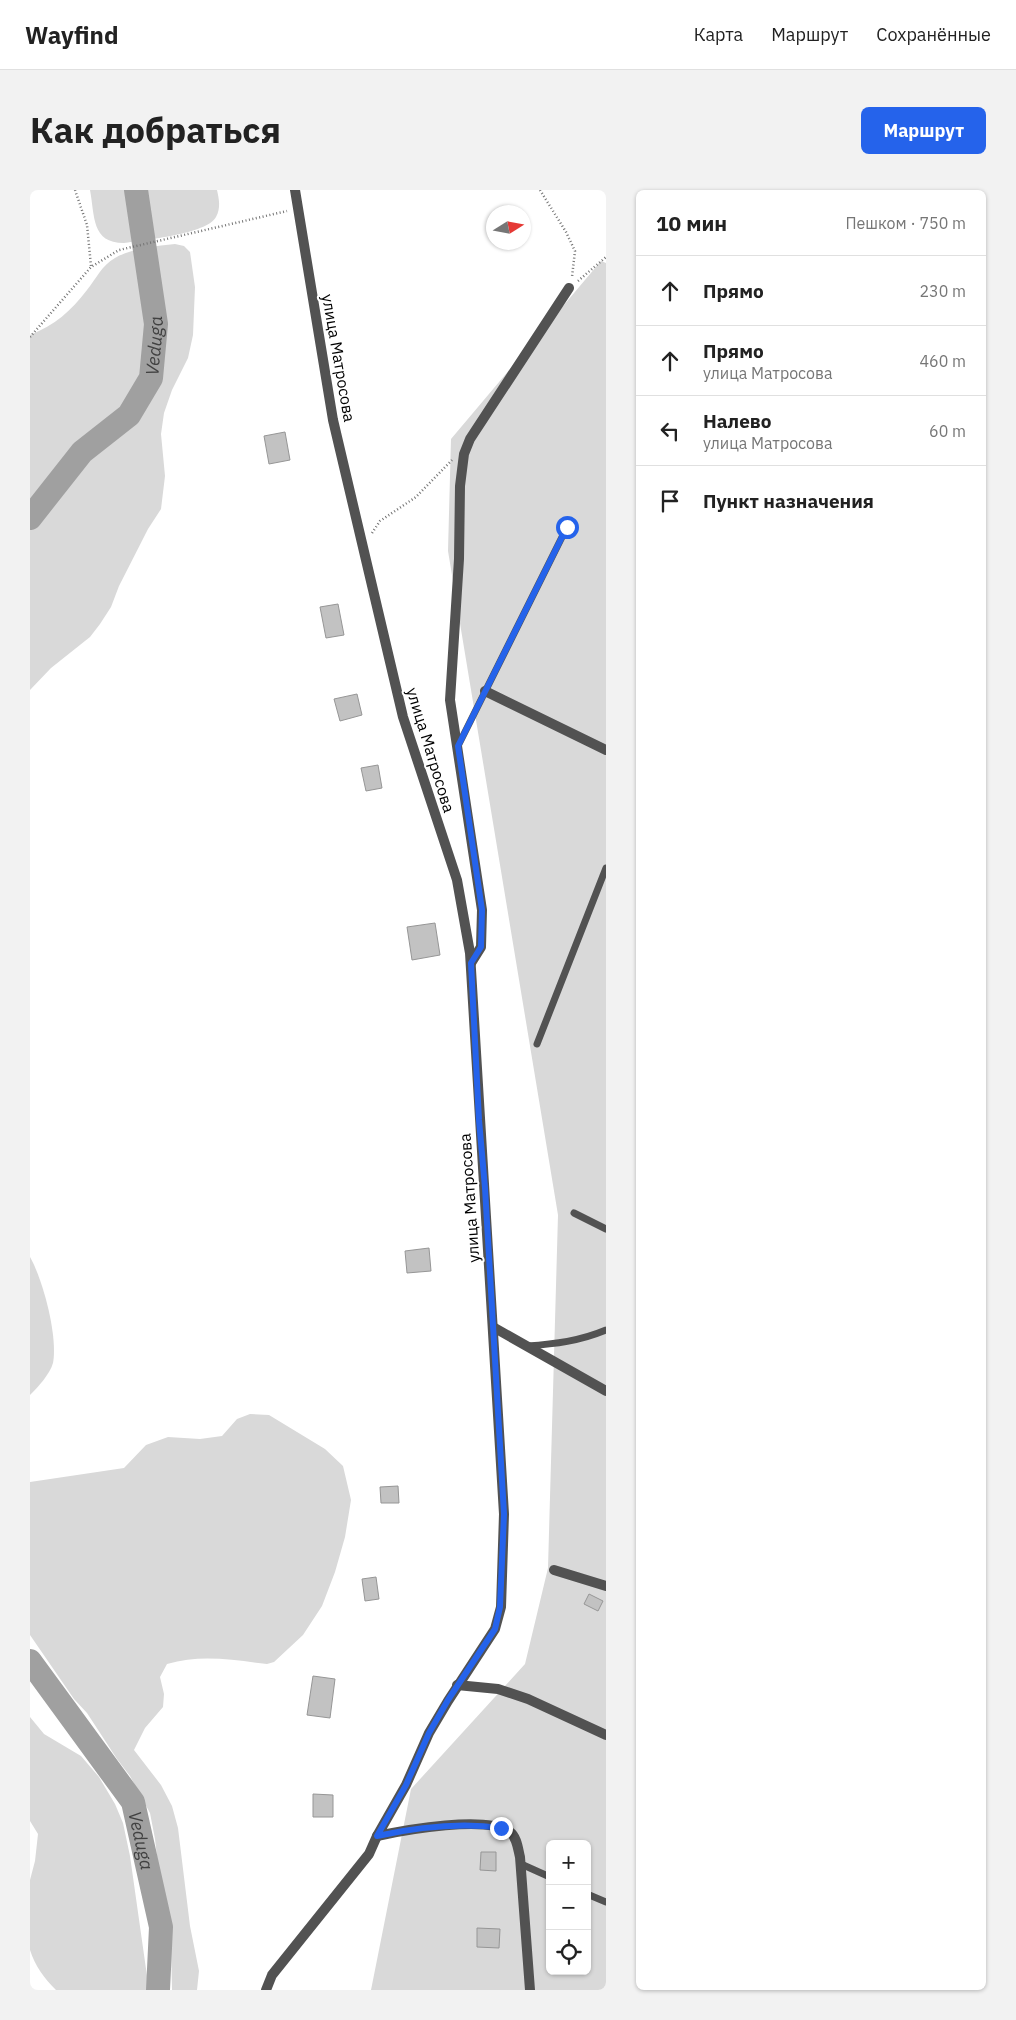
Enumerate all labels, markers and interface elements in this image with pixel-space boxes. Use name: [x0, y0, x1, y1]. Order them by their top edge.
text: Wayfind: [25, 19, 118, 51]
text: Карта: [694, 23, 743, 46]
text: Маршрут: [771, 23, 848, 46]
text: Сохранённые: [876, 23, 991, 46]
text: Как добраться: [30, 107, 281, 153]
button: Маршрут: [861, 107, 986, 154]
north arrow: [486, 205, 531, 250]
text: 10 мин: [656, 209, 727, 237]
text: Пешком · 750 m: [845, 213, 966, 233]
icon: ahead: [656, 277, 684, 305]
text: Прямо: [703, 279, 764, 303]
text: 230 m: [919, 281, 966, 301]
street label: улица Матросова: [318, 293, 360, 424]
water label: Veduga: [140, 315, 168, 377]
text: Прямо: [703, 339, 764, 363]
icon: ahead: [656, 347, 684, 375]
text: 460 m: [919, 351, 966, 371]
text: улица Матросова: [703, 363, 832, 383]
text: Налево: [703, 409, 772, 433]
icon: left: [656, 417, 684, 445]
text: 60 m: [929, 421, 966, 441]
text: улица Матросова: [703, 433, 832, 453]
icon: arrive: [656, 487, 684, 515]
text: Пункт назначения: [703, 489, 874, 513]
route start: [556, 516, 579, 539]
street label: улица Матросова: [403, 685, 460, 815]
street label: улица Матросова: [454, 1132, 483, 1263]
water label: Veduga: [124, 1809, 159, 1872]
route end: [490, 1817, 513, 1840]
map controls: [546, 1840, 591, 1975]
button: +: [546, 1840, 591, 1885]
button: −: [546, 1885, 591, 1930]
button: locate: [546, 1930, 591, 1975]

